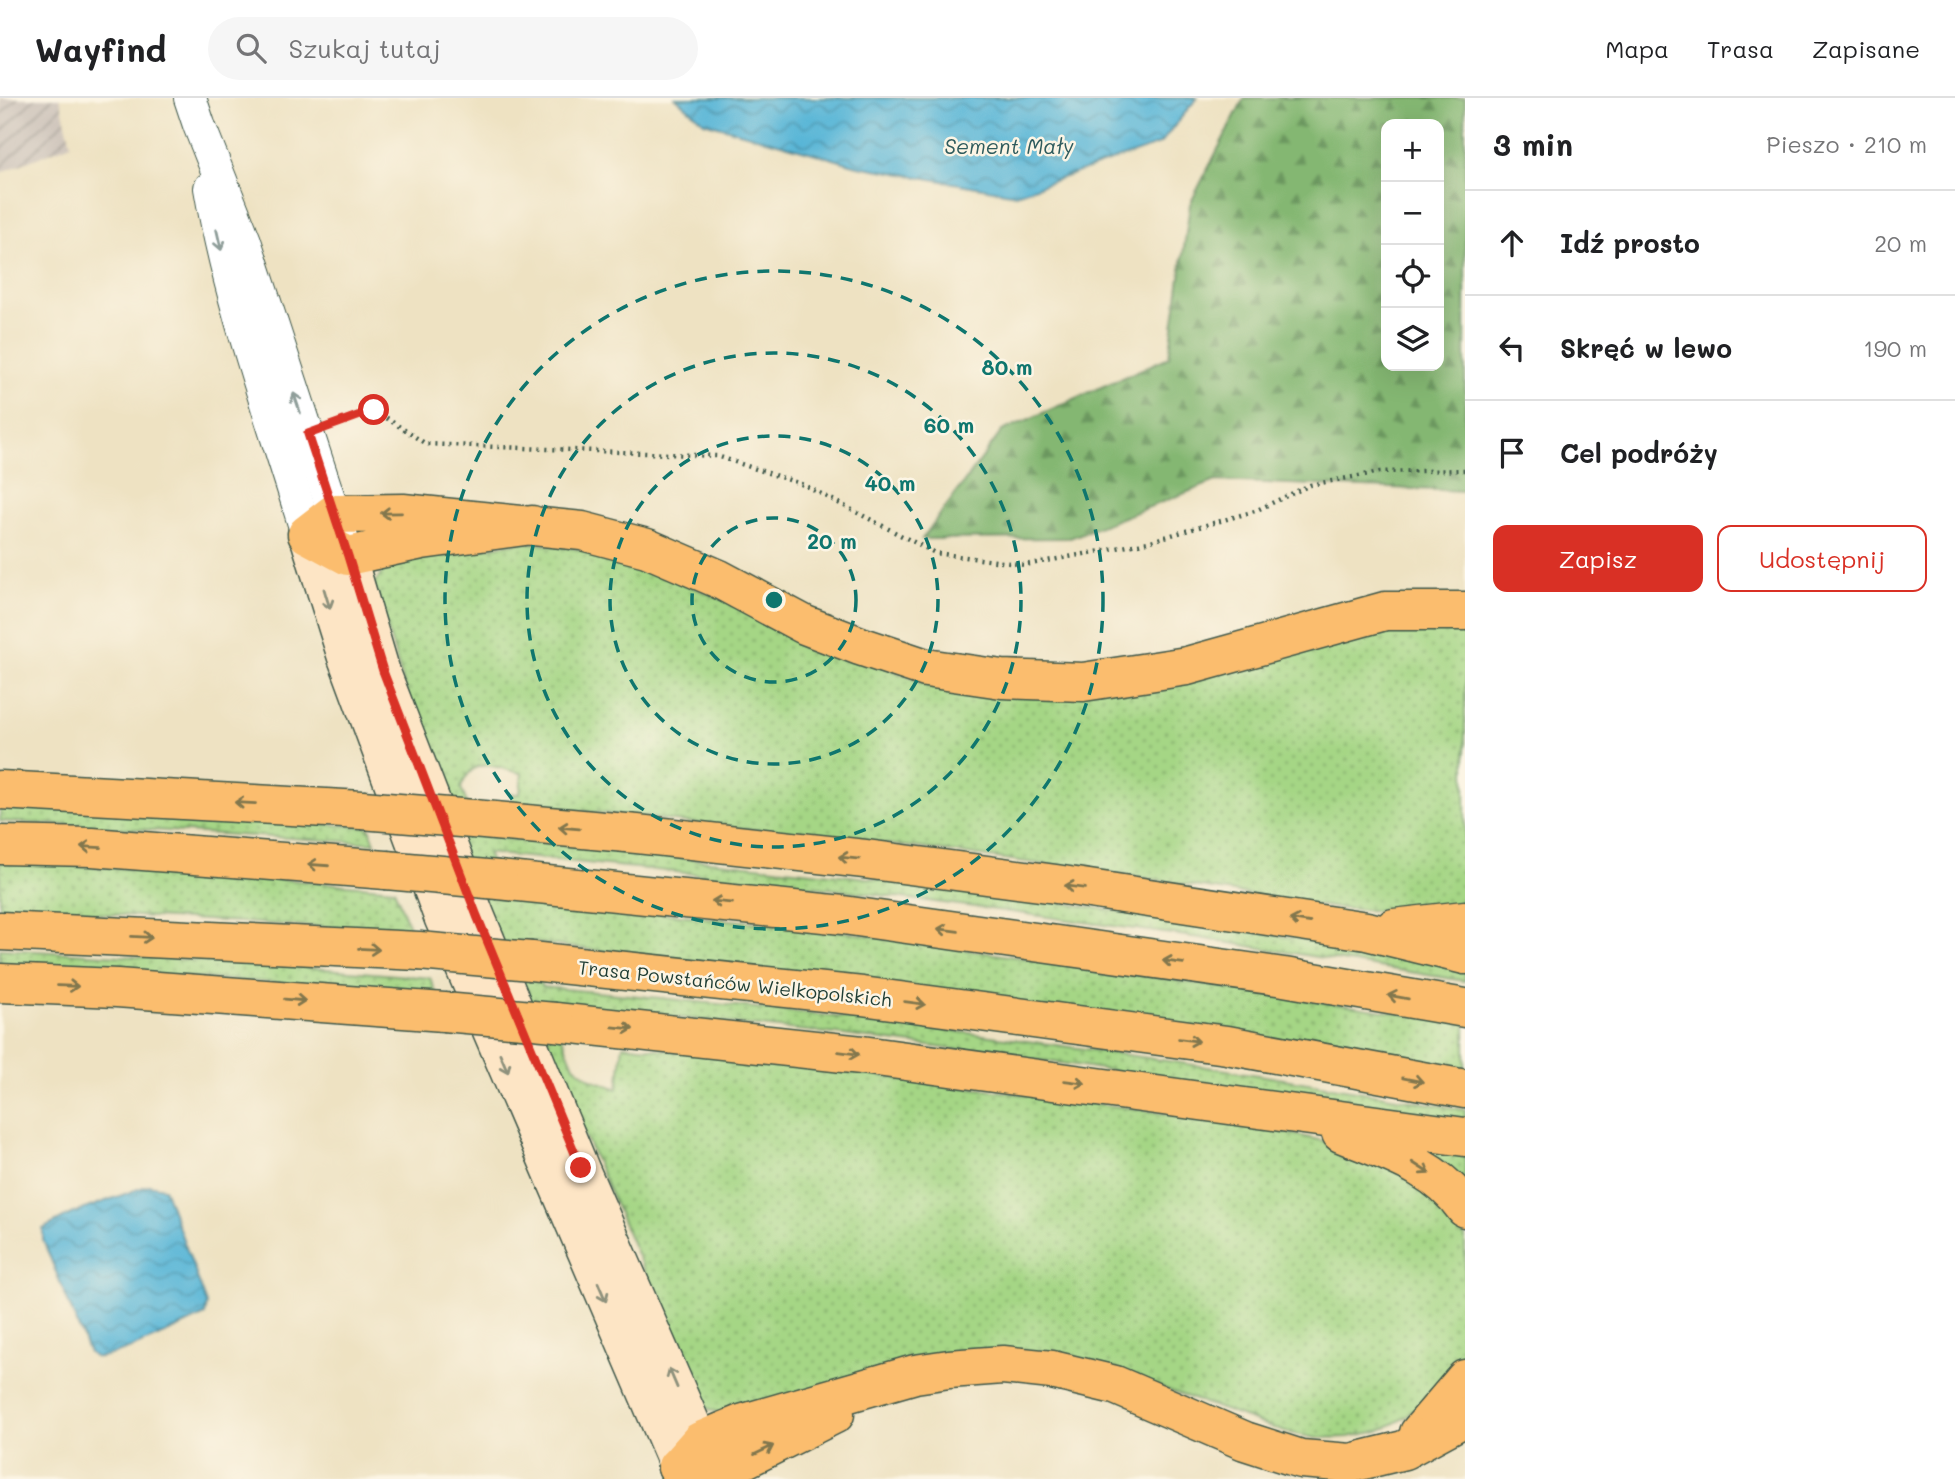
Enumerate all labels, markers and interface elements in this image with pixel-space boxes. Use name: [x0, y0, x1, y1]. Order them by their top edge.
search box: [208, 17, 698, 80]
text: Wayfind: [35, 27, 166, 70]
icon: search: [232, 29, 270, 67]
text: Szukaj tutaj: [288, 31, 441, 65]
text: Mapa: [1605, 33, 1669, 64]
text: Trasa: [1707, 33, 1774, 64]
text: Zapisane: [1812, 33, 1920, 64]
map controls: [1381, 119, 1444, 371]
button: +: [1381, 119, 1444, 182]
text: 3 min: [1493, 124, 1573, 164]
text: Pieszo · 210 m: [1766, 129, 1927, 159]
water label: Sement Mały: [944, 132, 1074, 159]
button: −: [1381, 182, 1444, 245]
icon: ahead: [1493, 224, 1531, 262]
text: Idź prosto: [1560, 226, 1700, 260]
one-way arrow: [213, 228, 227, 251]
text: 20 m: [1874, 228, 1927, 258]
button: locate: [1381, 245, 1444, 308]
button: layers: [1381, 308, 1444, 371]
icon: left: [1493, 329, 1531, 367]
text: Skręć w lewo: [1560, 331, 1732, 365]
text: 190 m: [1863, 333, 1927, 363]
text: 80 m: [982, 353, 1032, 380]
one-way arrow: [290, 392, 302, 414]
route start: [358, 394, 389, 425]
text: 60 m: [924, 411, 974, 438]
icon: arrive: [1493, 434, 1531, 472]
text: Cel podróży: [1560, 436, 1718, 470]
text: 40 m: [864, 469, 916, 496]
one-way arrow: [380, 506, 403, 520]
button: Zapisz: [1493, 525, 1703, 592]
button: Udostępnij: [1717, 525, 1927, 592]
text: 20 m: [807, 527, 857, 554]
one-way arrow: [322, 588, 335, 610]
centre of rings: [762, 588, 786, 612]
one-way arrow: [234, 797, 257, 810]
one-way arrow: [559, 821, 581, 834]
one-way arrow: [80, 841, 103, 854]
one-way arrow: [839, 851, 861, 864]
one-way arrow: [308, 858, 330, 871]
one-way arrow: [1064, 880, 1087, 893]
one-way arrow: [711, 896, 734, 909]
one-way arrow: [1289, 914, 1312, 927]
one-way arrow: [937, 923, 960, 936]
one-way arrow: [130, 930, 153, 943]
one-way arrow: [357, 942, 380, 955]
street label: Trasa Powstańców Wielkopolskich: [577, 954, 893, 1012]
one-way arrow: [1162, 955, 1185, 968]
one-way arrow: [56, 979, 79, 992]
one-way arrow: [1387, 990, 1410, 1003]
one-way arrow: [283, 994, 306, 1007]
one-way arrow: [903, 997, 926, 1010]
one-way arrow: [611, 1022, 634, 1035]
one-way arrow: [1177, 1033, 1200, 1046]
one-way arrow: [837, 1047, 860, 1060]
one-way arrow: [498, 1052, 511, 1073]
one-way arrow: [1401, 1074, 1424, 1087]
one-way arrow: [1063, 1076, 1085, 1089]
route end: [565, 1152, 596, 1183]
one-way arrow: [1411, 1160, 1430, 1175]
one-way arrow: [596, 1281, 609, 1302]
one-way arrow: [666, 1368, 679, 1389]
one-way arrow: [753, 1443, 774, 1457]

